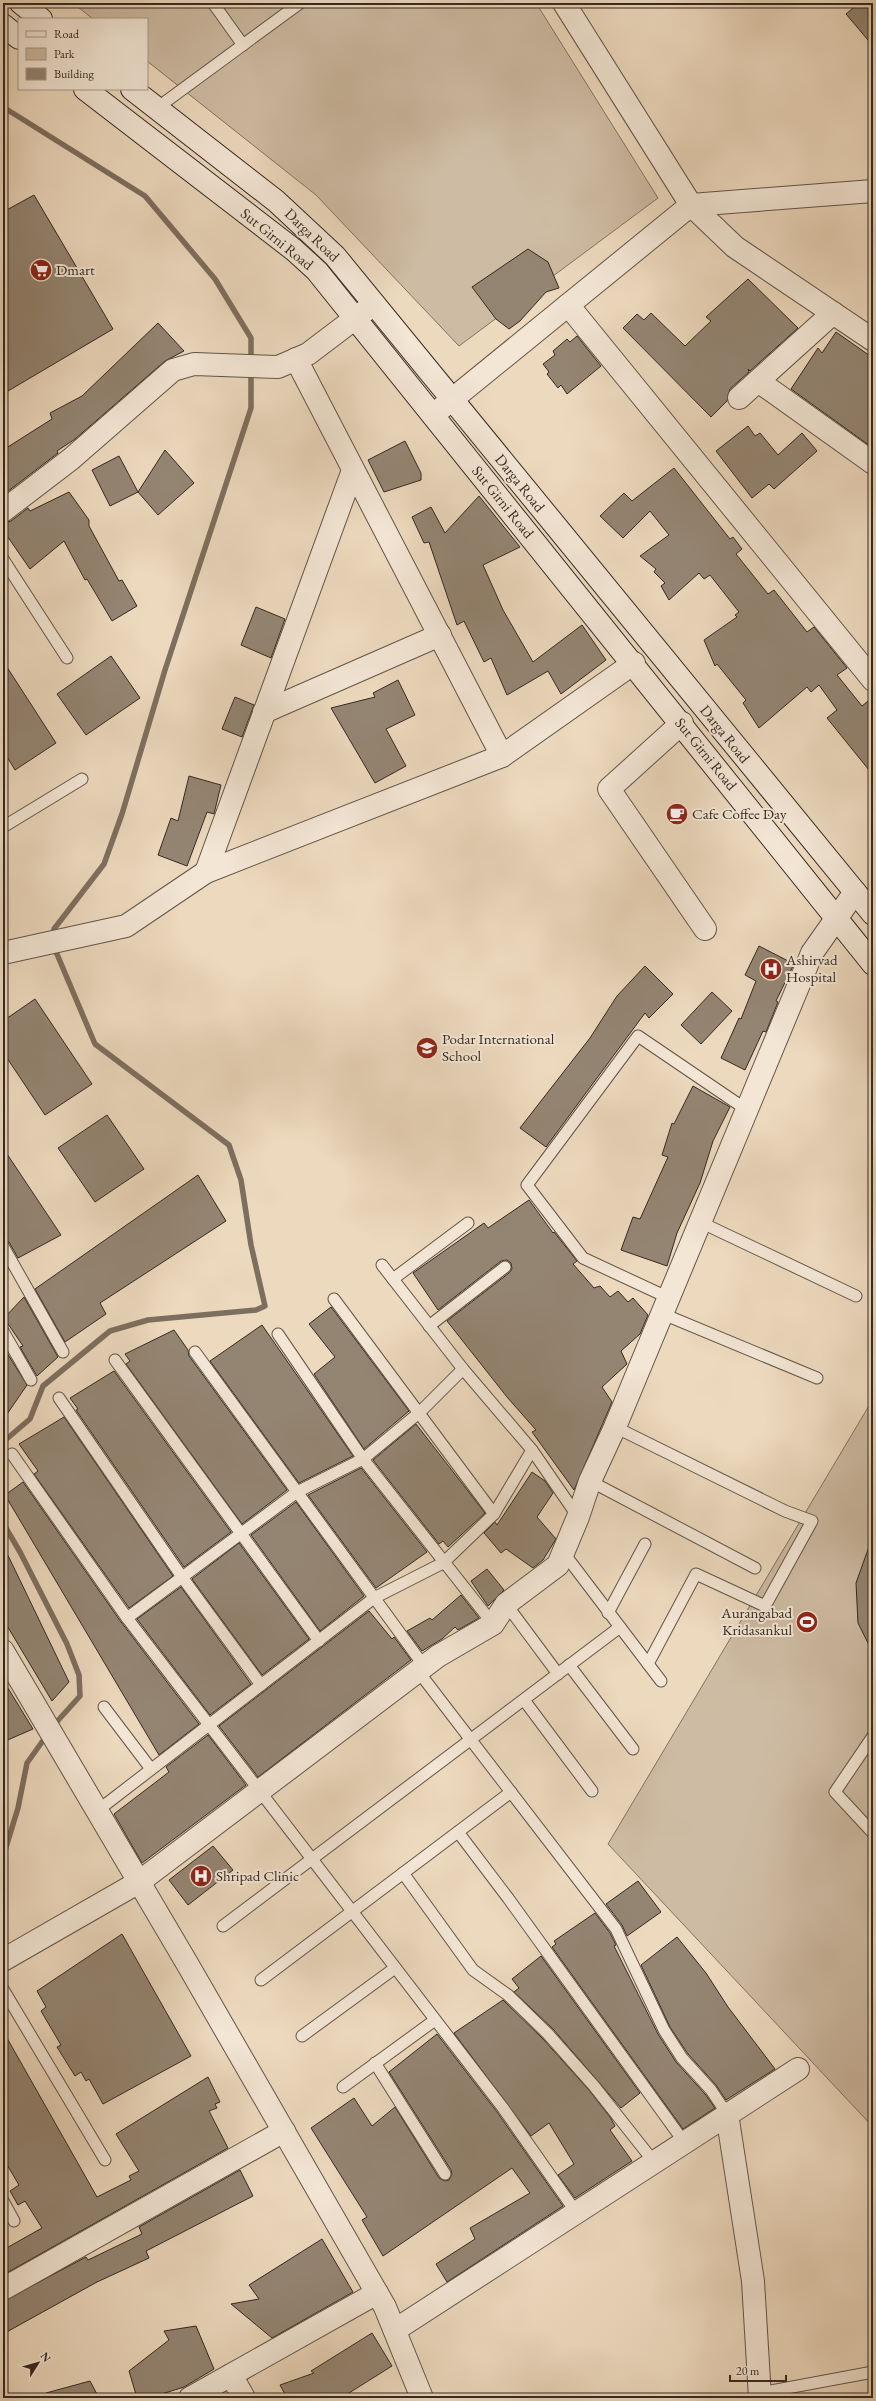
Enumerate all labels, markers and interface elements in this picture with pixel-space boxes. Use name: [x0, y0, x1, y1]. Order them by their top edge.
legend: [18, 18, 148, 90]
text: Road: [54, 26, 80, 42]
text: Park: [54, 46, 75, 62]
text: Building: [54, 66, 95, 82]
street label: Sut Girni Road: [237, 203, 318, 274]
street label: Darga Road: [281, 204, 344, 266]
supermarket icon: Dmart: [28, 257, 54, 283]
place label: Dmart: [56, 260, 95, 279]
street label: Darga Road: [491, 450, 550, 516]
street label: Sut Girni Road: [468, 461, 539, 542]
street label: Darga Road: [696, 701, 755, 767]
street label: Sut Girni Road: [671, 713, 742, 794]
cafe icon: Cafe Coffee Day: [664, 801, 690, 827]
place label: Cafe Coffee Day: [692, 804, 787, 823]
place label: Ashirvad Hospital: [785, 950, 838, 986]
hospital icon: Ashirvad Hospital: [758, 956, 784, 982]
place label: Podar International School: [442, 1029, 555, 1065]
school or university icon: Podar International School: [414, 1035, 440, 1061]
place label: Aurangabad Kridasankul: [720, 1603, 792, 1639]
sports icon: Aurangabad Kridasankul: [794, 1609, 820, 1635]
hospital icon: Shripad Clinic: [188, 1863, 214, 1889]
place label: Shripad Clinic: [216, 1866, 299, 1885]
north arrow: [18, 2343, 58, 2383]
text: N: [38, 2349, 54, 2365]
scale bar: [730, 2357, 786, 2383]
text: 20 m: [736, 2363, 760, 2379]

